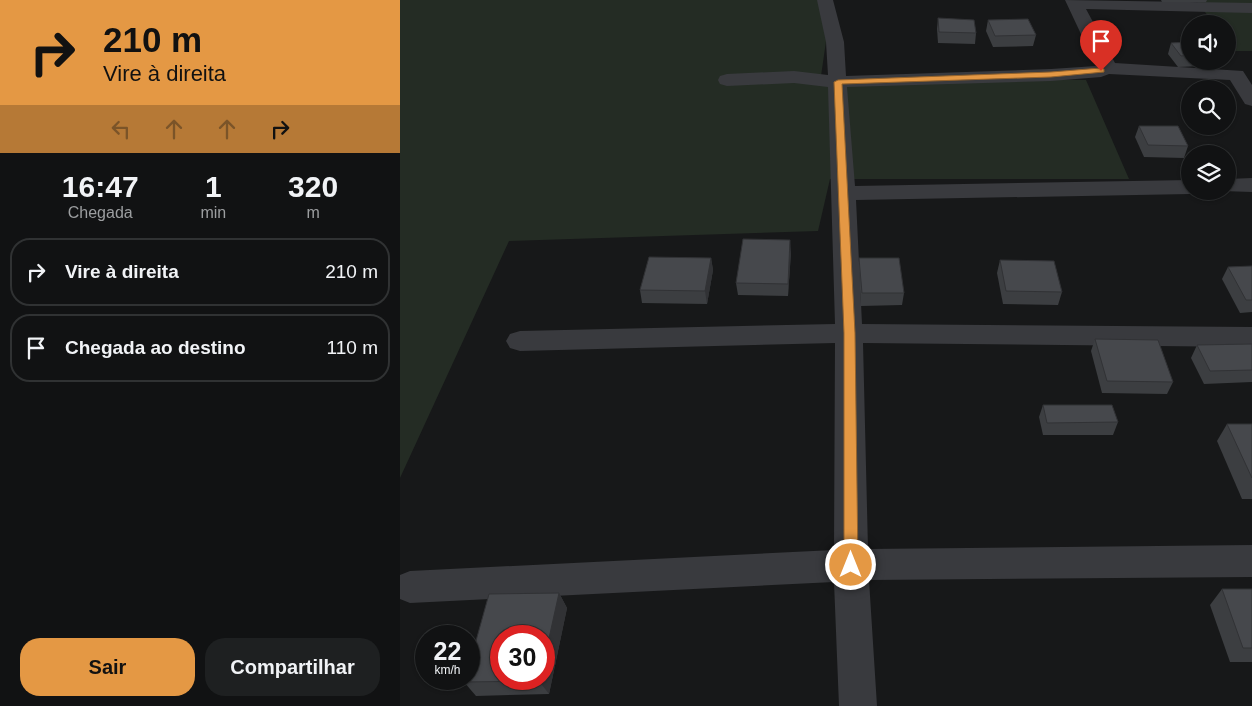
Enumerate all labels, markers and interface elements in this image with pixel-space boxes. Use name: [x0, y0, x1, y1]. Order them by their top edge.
map controls: [1181, 15, 1236, 200]
button: sound: [1181, 15, 1236, 70]
icon: right: [20, 20, 85, 85]
text: 210 m: [103, 20, 202, 59]
pin: [1080, 20, 1122, 71]
icon: arrive: [1087, 27, 1115, 55]
text: Vire à direita: [103, 61, 226, 86]
button: search: [1181, 80, 1236, 135]
icon: left: [107, 115, 135, 143]
icon: ahead: [160, 115, 188, 143]
icon: ahead: [213, 115, 241, 143]
icon: right: [266, 115, 294, 143]
button: layers: [1181, 145, 1236, 200]
text: 16:47: [62, 170, 139, 203]
text: 1: [205, 170, 222, 203]
text: 320: [288, 170, 338, 203]
text: Chegada: [68, 204, 133, 221]
text: min: [200, 204, 226, 221]
text: m: [306, 204, 320, 221]
icon: right: [22, 258, 50, 286]
text: Vire à direita: [65, 261, 179, 282]
text: 210 m: [325, 261, 378, 282]
icon: arrive: [22, 334, 50, 362]
text: Chegada ao destino: [65, 337, 246, 358]
text: 110 m: [327, 337, 378, 358]
position arrow: [824, 538, 876, 590]
speed limit sign: 30: [490, 625, 555, 690]
text: 22: [434, 637, 461, 665]
button: Sair: [20, 638, 195, 696]
button: Compartilhar: [205, 638, 380, 696]
text: km/h: [434, 663, 461, 677]

